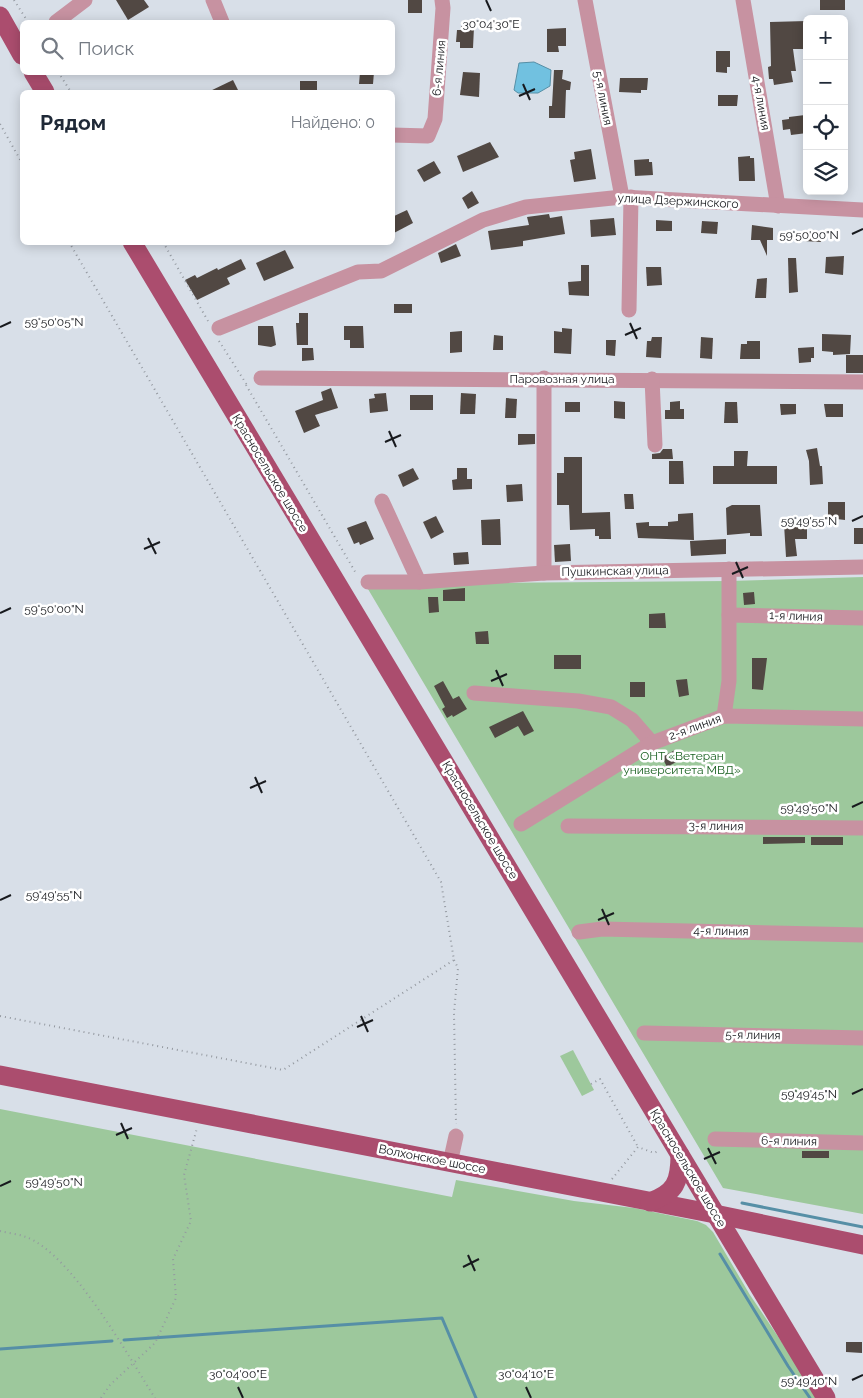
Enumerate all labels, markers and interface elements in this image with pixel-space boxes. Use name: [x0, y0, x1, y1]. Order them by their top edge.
map controls: [803, 15, 848, 195]
button: +: [803, 15, 848, 60]
text: 30°04'30"E: [462, 17, 520, 31]
search box: [20, 20, 395, 75]
icon: search: [38, 34, 66, 62]
text: Поиск: [78, 37, 134, 59]
street label: 6-я линия: [430, 40, 448, 96]
button: −: [803, 60, 848, 105]
street label: 5-я линия: [591, 70, 615, 126]
street label: 4-я линия: [749, 75, 773, 131]
button: locate: [803, 105, 848, 150]
text: Рядом: [40, 110, 106, 135]
text: Найдено: 0: [291, 113, 375, 132]
button: layers: [803, 150, 848, 195]
street label: улица Дзержинского: [617, 191, 739, 211]
text: 59°50'00"N: [779, 228, 839, 242]
text: 59°50'05"N: [25, 315, 83, 329]
street label: Паровозная улица: [509, 372, 615, 386]
street label: Красносельское шоссе: [229, 411, 311, 535]
text: 59°49'55"N: [781, 514, 837, 528]
street label: Пушкинская улица: [561, 563, 669, 579]
text: 59°50'00"N: [24, 602, 84, 616]
street label: 1-я линия: [769, 608, 823, 624]
street label: 2-я линия: [667, 711, 723, 743]
park label: ОНТ «Ветеран университета МВД»: [623, 749, 741, 777]
street label: Красносельское шоссе: [439, 758, 521, 882]
text: 59°49'50"N: [780, 801, 838, 815]
street label: 3-я линия: [688, 819, 744, 833]
text: 59°49'55"N: [26, 888, 82, 902]
street label: 4-я линия: [693, 924, 749, 938]
street label: 5-я линия: [725, 1028, 781, 1042]
text: 59°49'45"N: [781, 1087, 837, 1101]
street label: Красносельское шоссе: [647, 1106, 729, 1230]
street label: 6-я линия: [761, 1134, 817, 1148]
street label: Волхонское шоссе: [377, 1142, 487, 1176]
text: 59°49'50"N: [25, 1175, 83, 1189]
text: 30°04'00"E: [209, 1367, 267, 1381]
text: 30°04'10"E: [498, 1367, 554, 1381]
text: 59°49'40"N: [781, 1374, 837, 1388]

